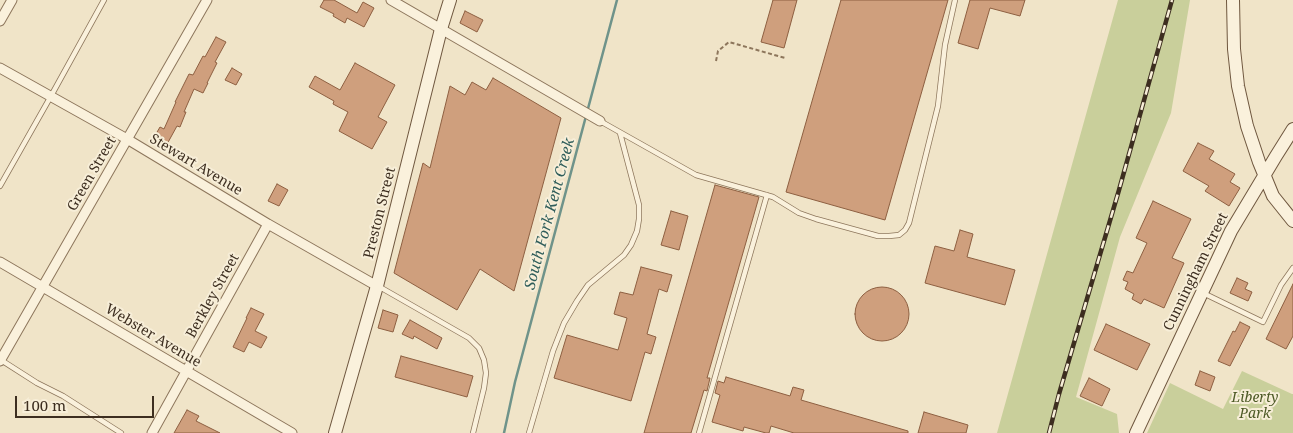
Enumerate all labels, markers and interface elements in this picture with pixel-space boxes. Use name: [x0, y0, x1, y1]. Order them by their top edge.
street label: Stewart Avenue: [147, 131, 245, 199]
street label: Green Street: [64, 134, 120, 214]
water label: South Fork Kent Creek: [521, 136, 579, 292]
street label: Preston Street: [361, 166, 399, 260]
street label: Cunningham Street: [1160, 210, 1232, 334]
street label: Berkley Street: [183, 251, 243, 341]
street label: Webster Avenue: [102, 301, 204, 371]
scale bar: [18, 386, 156, 418]
park label: Liberty Park: [1232, 390, 1278, 422]
text: 100 m: [23, 395, 66, 415]

